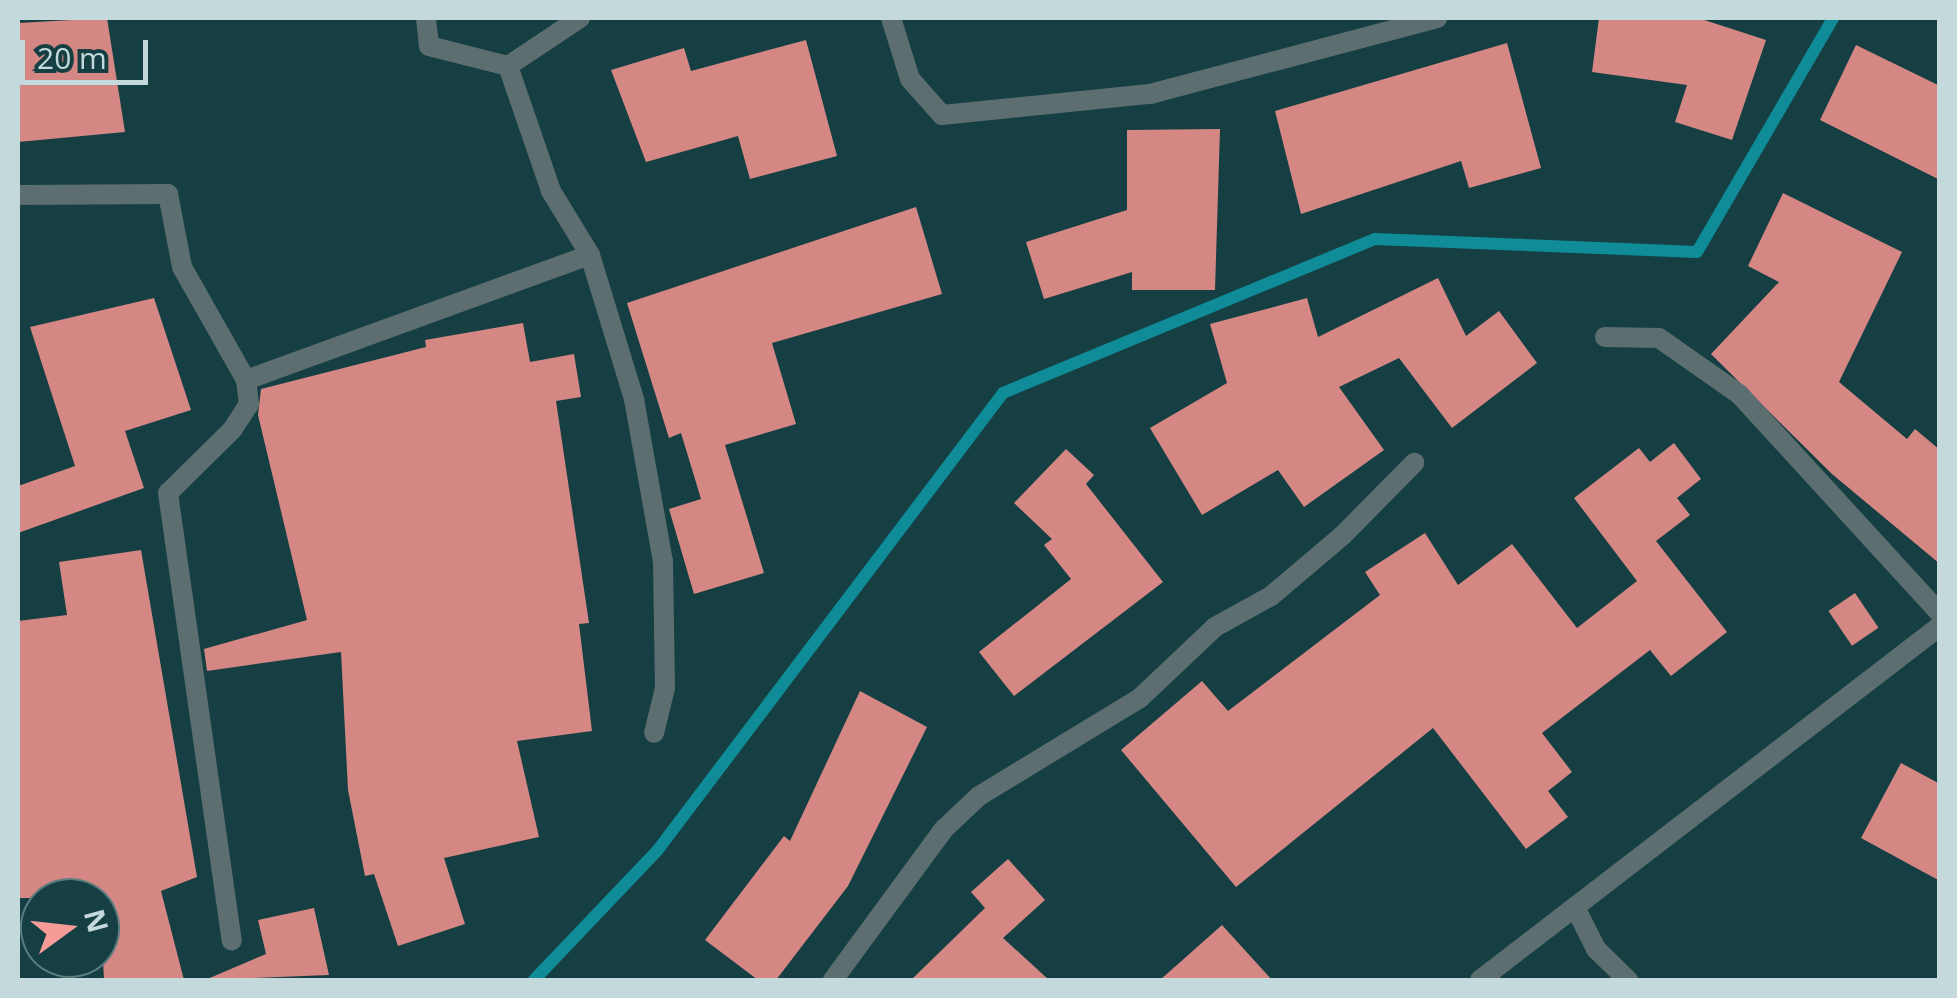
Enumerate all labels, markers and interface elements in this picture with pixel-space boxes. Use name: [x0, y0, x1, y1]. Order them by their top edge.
scale bar: [25, 20, 152, 82]
text: 20 m: [37, 37, 107, 78]
north arrow: [20, 878, 120, 978]
text: N: [76, 905, 118, 937]

